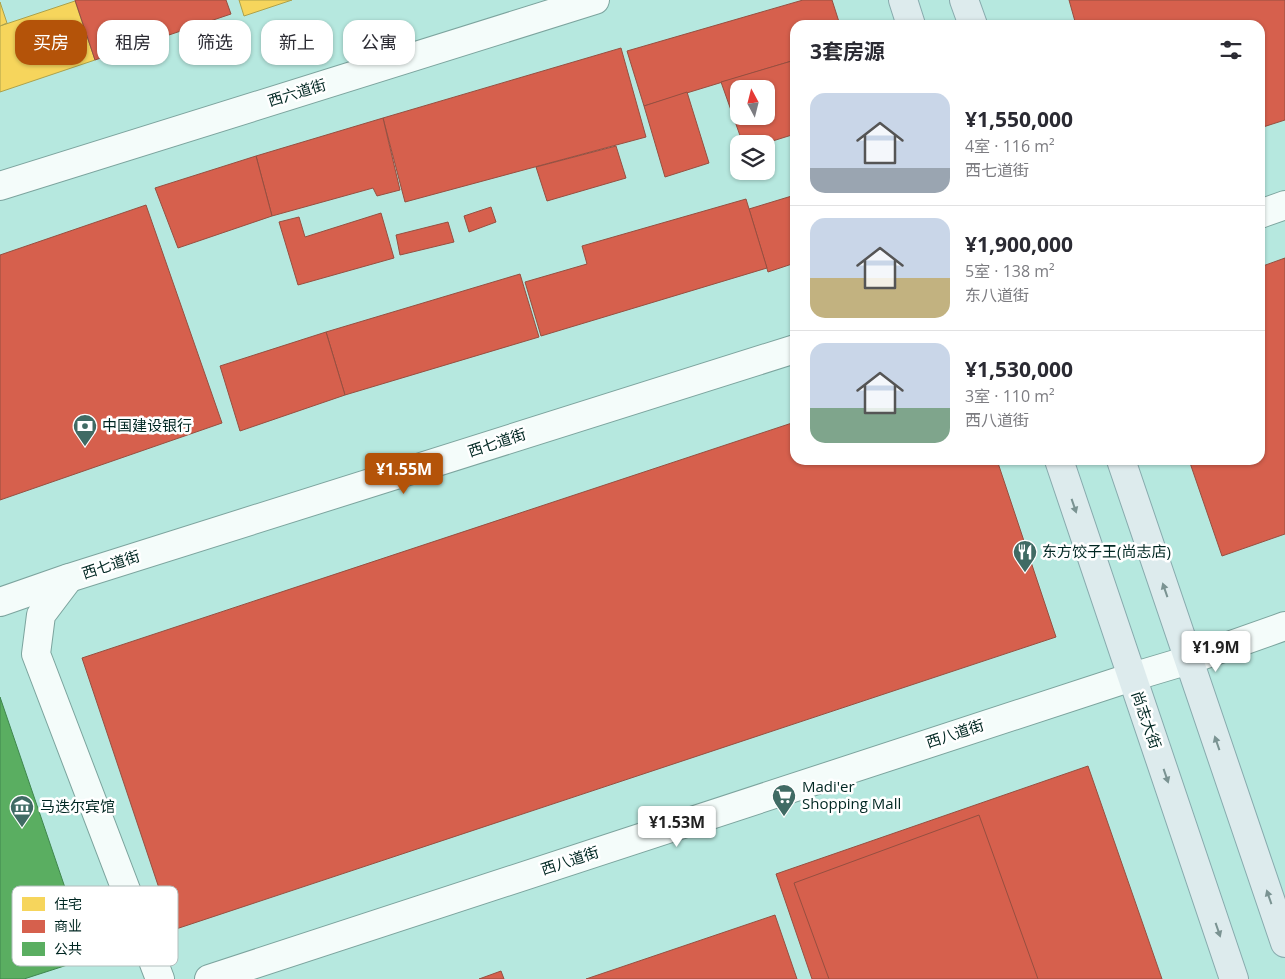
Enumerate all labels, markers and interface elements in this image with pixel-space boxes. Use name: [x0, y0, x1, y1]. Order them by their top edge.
chip: 买房: [15, 20, 87, 65]
chip: 租房: [97, 20, 169, 65]
chip: 筛选: [179, 20, 251, 65]
chip: 新上: [261, 20, 333, 65]
chip: 公寓: [343, 20, 415, 65]
icon: filters: [1217, 36, 1245, 64]
text: 3套房源: [810, 37, 885, 65]
street label: 西六道街: [265, 74, 328, 110]
north arrow: [730, 80, 775, 125]
map controls: [730, 80, 775, 180]
text: ¥1,550,000: [965, 105, 1073, 133]
icon: home: [850, 113, 910, 173]
button: layers: [730, 135, 775, 180]
text: 4室 · 116 m²: [965, 135, 1055, 157]
text: 西七道街: [965, 159, 1029, 181]
text: ¥1,900,000: [965, 230, 1073, 258]
icon: home: [850, 238, 910, 298]
text: 5室 · 138 m²: [965, 260, 1055, 282]
text: 东八道街: [965, 284, 1029, 306]
text: ¥1,530,000: [965, 355, 1073, 383]
icon: home: [850, 363, 910, 423]
text: 3室 · 110 m²: [965, 385, 1055, 407]
text: 西八道街: [965, 409, 1029, 431]
bank icon: 中国建设银行: [72, 413, 98, 447]
place label: 中国建设银行: [102, 415, 192, 435]
street label: 西七道街: [465, 423, 528, 461]
pin: ¥1.55M: [363, 452, 445, 495]
text: ¥1.55M: [376, 458, 432, 480]
one-way arrow: [1070, 499, 1078, 514]
restaurant icon: 东方饺子王(尚志店): [1012, 539, 1038, 573]
place label: 东方饺子王(尚志店): [1042, 541, 1171, 561]
street label: 西七道街: [79, 545, 142, 583]
one-way arrow: [1160, 582, 1168, 597]
pin: ¥1.9M: [1181, 630, 1251, 673]
text: ¥1.9M: [1192, 636, 1240, 658]
street label: 尚志大街: [1128, 688, 1166, 751]
street label: 西八道街: [923, 714, 986, 752]
one-way arrow: [1213, 736, 1220, 751]
one-way arrow: [1162, 769, 1170, 784]
place label: Madi'er Shopping Mall: [802, 776, 901, 813]
supermarket icon: Madi'er Shopping Mall: [771, 783, 797, 817]
museum icon: 马迭尔宾馆: [9, 794, 35, 828]
place label: 马迭尔宾馆: [40, 796, 115, 816]
pin: ¥1.53M: [636, 806, 718, 848]
text: ¥1.53M: [649, 811, 705, 833]
street label: 西八道街: [538, 841, 601, 879]
legend: [12, 886, 178, 966]
one-way arrow: [1265, 890, 1272, 905]
text: 住宅: [54, 894, 82, 913]
text: 商业: [54, 916, 82, 935]
one-way arrow: [1214, 923, 1222, 938]
text: 公共: [54, 939, 82, 958]

